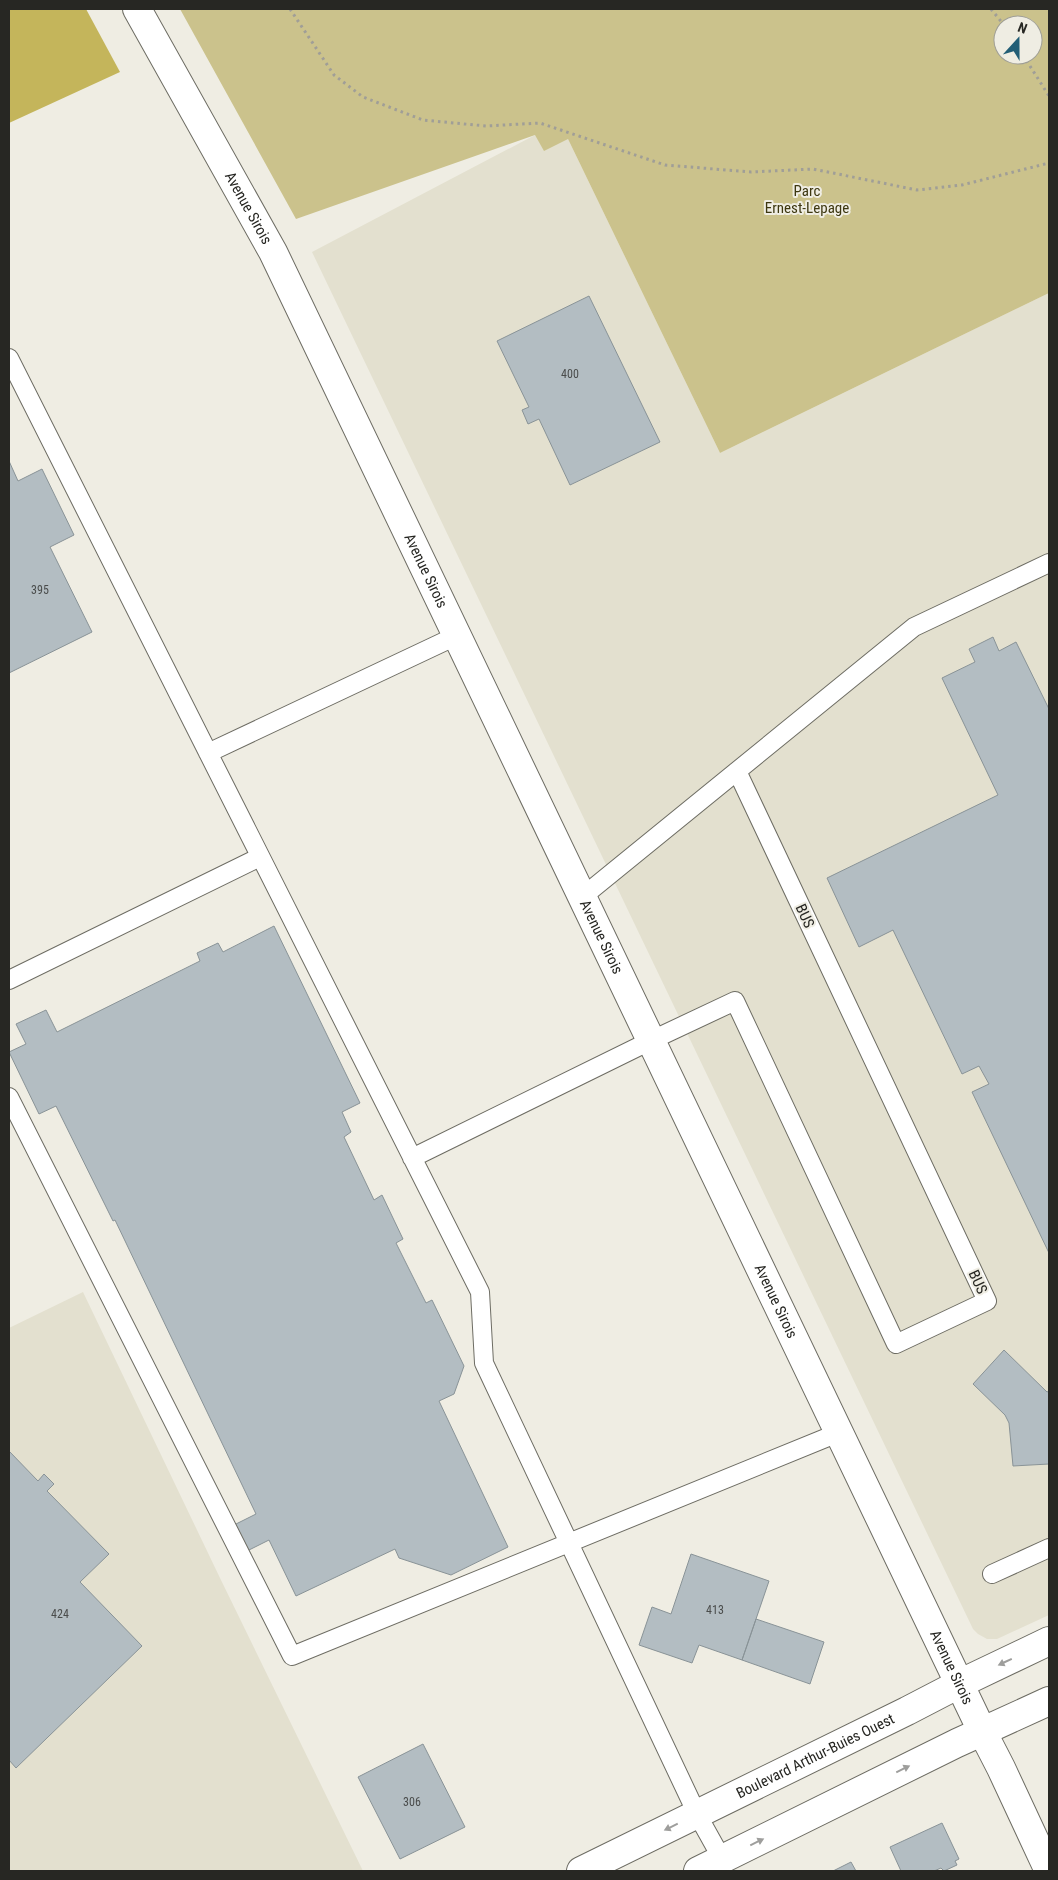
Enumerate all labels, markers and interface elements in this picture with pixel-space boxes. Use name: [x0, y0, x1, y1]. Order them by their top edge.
north arrow: [993, 15, 1043, 65]
text: N: [1016, 19, 1030, 37]
street label: Avenue Sirois: [221, 169, 276, 247]
park label: Parc Ernest-Lepage: [765, 182, 849, 217]
house number: 400: [561, 367, 579, 381]
street label: Avenue Sirois: [400, 531, 451, 611]
house number: 395: [31, 583, 49, 597]
street label: Avenue Sirois: [576, 897, 627, 977]
street label: BUS: [792, 901, 818, 931]
street label: Avenue Sirois: [751, 1261, 801, 1341]
street label: BUS: [965, 1267, 991, 1297]
house number: 413: [706, 1603, 724, 1617]
house number: 424: [51, 1607, 69, 1621]
street label: Avenue Sirois: [926, 1627, 977, 1707]
one-way arrow: [998, 1658, 1012, 1666]
street label: Boulevard Arthur-Buies Ouest: [733, 1710, 897, 1802]
one-way arrow: [896, 1765, 910, 1773]
house number: 306: [403, 1795, 421, 1809]
one-way arrow: [664, 1823, 678, 1831]
one-way arrow: [750, 1838, 765, 1846]

